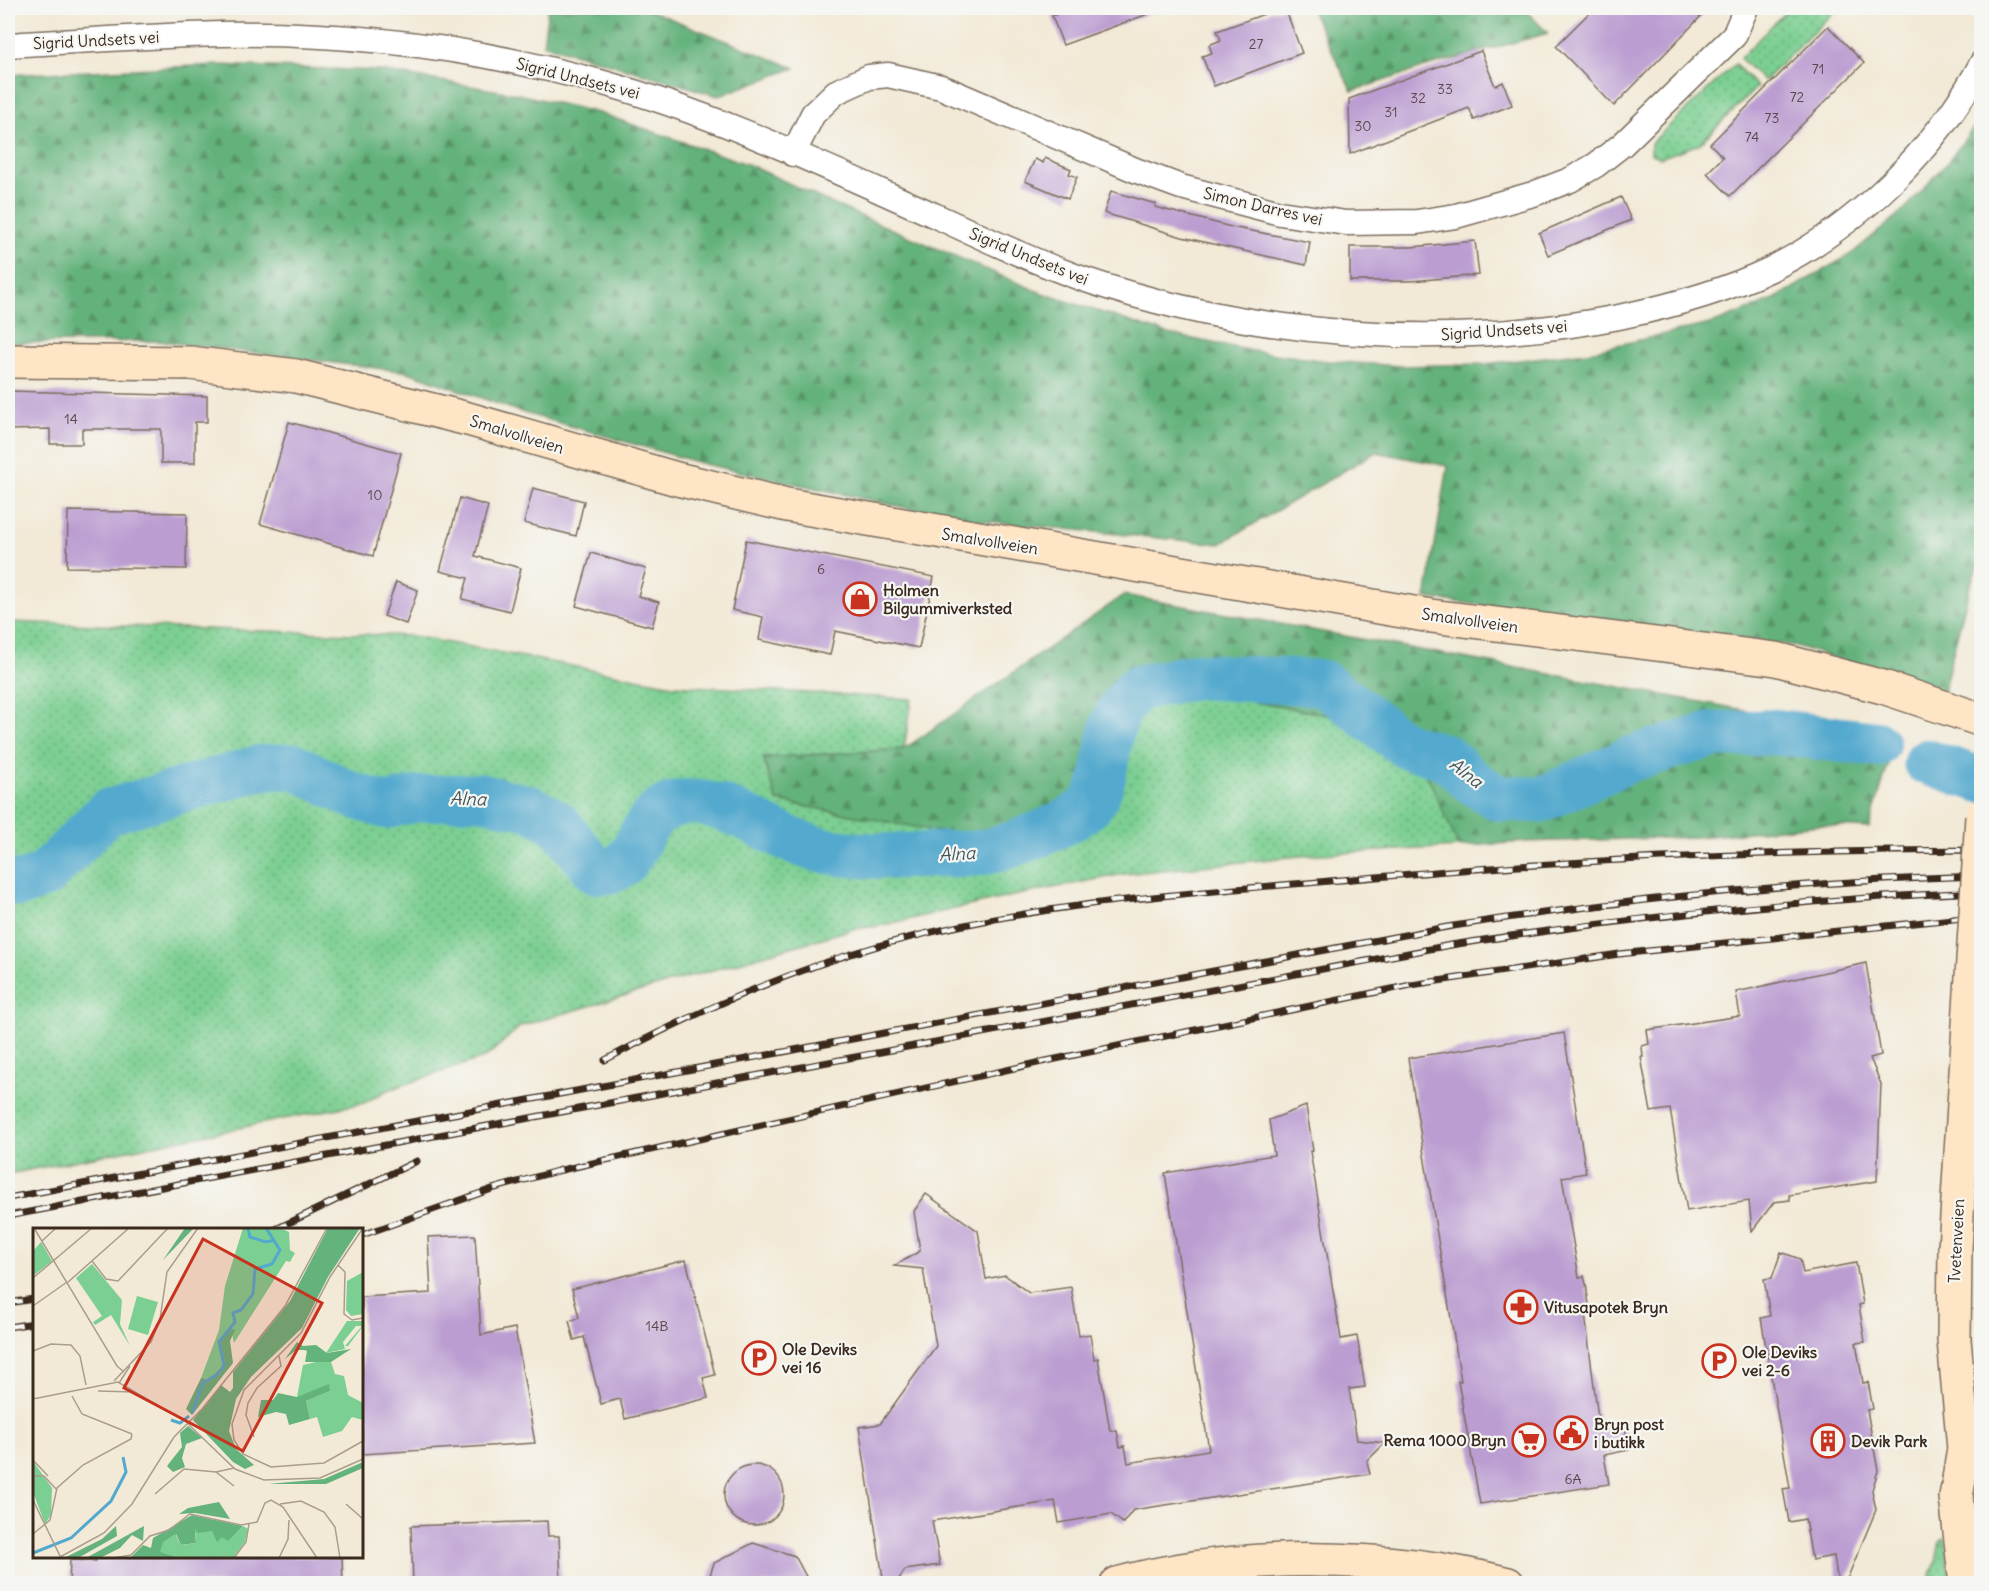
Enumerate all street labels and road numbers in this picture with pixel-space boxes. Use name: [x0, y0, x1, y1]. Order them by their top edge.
street label: Sigrid Undsets vei: [32, 27, 160, 53]
street label: Sigrid Undsets vei: [514, 53, 642, 103]
street label: Simon Darres vei: [1202, 183, 1324, 229]
street label: Sigrid Undsets vei: [967, 223, 1091, 289]
street label: Sigrid Undsets vei: [1440, 316, 1568, 344]
street label: Smalvollveien: [467, 410, 567, 458]
street label: Smalvollveien: [940, 524, 1040, 558]
street label: Smalvollveien: [1420, 603, 1520, 637]
street label: Tvetenveien: [1944, 1198, 1968, 1284]

